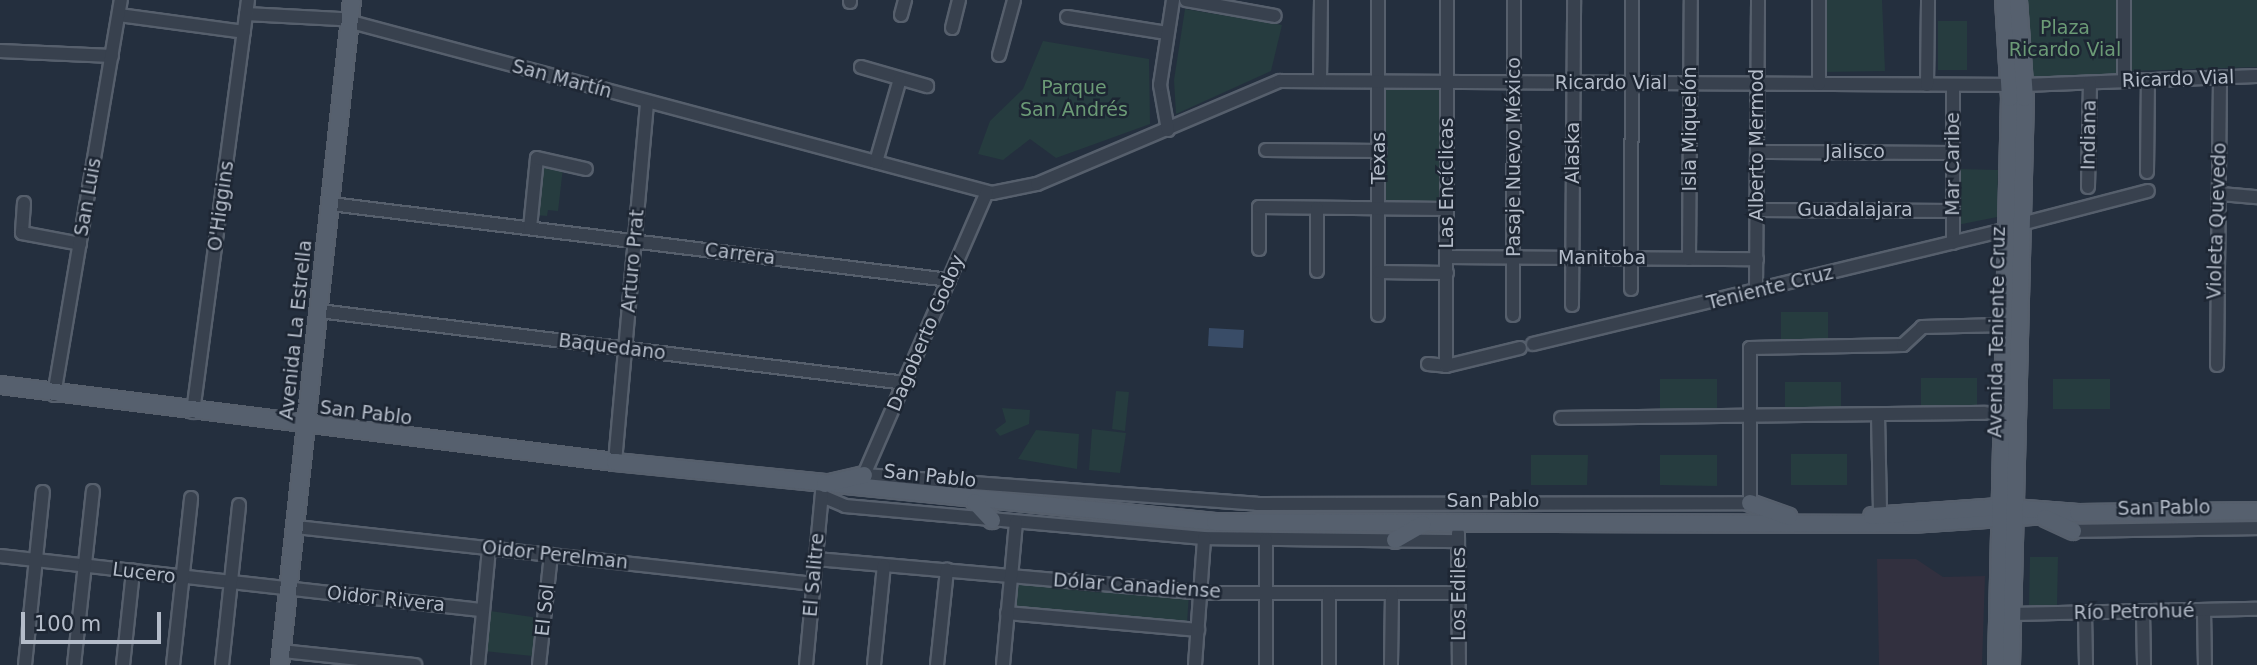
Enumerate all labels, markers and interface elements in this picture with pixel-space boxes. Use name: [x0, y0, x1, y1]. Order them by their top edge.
park label: Plaza Ricardo Vial: [2009, 17, 2121, 61]
street label: San Martín: [510, 55, 614, 103]
street label: Pasaje Nuevo México: [1503, 57, 1525, 257]
street label: Ricardo Vial: [2121, 66, 2235, 92]
street label: Isla Miquelón: [1679, 67, 1701, 191]
street label: Alberto Mermod: [1746, 69, 1768, 221]
street label: Ricardo Vial: [1555, 72, 1667, 94]
park label: Parque San Andrés: [1020, 77, 1128, 121]
street label: Indiana: [2077, 100, 2101, 170]
street label: Mar Caribe: [1942, 112, 1964, 216]
street label: Las Encíclicas: [1436, 118, 1458, 248]
street label: Alaska: [1562, 122, 1584, 184]
street label: Texas: [1368, 132, 1390, 184]
street label: Jalisco: [1825, 141, 1885, 163]
street label: Violeta Quevedo: [2203, 142, 2231, 300]
street label: San Luis: [70, 156, 106, 238]
street label: O'Higgins: [203, 159, 239, 253]
street label: Guadalajara: [1797, 199, 1913, 221]
street label: Arturo Prat: [617, 209, 649, 313]
street label: Avenida Teniente Cruz: [1984, 226, 2010, 438]
street label: Carrera: [703, 238, 777, 270]
street label: Avenida La Estrella: [275, 239, 317, 421]
street label: Manitoba: [1558, 247, 1646, 269]
street label: Dagoberto Godoy: [883, 251, 969, 415]
street label: Teniente Cruz: [1704, 261, 1836, 315]
street label: Baquedano: [557, 329, 667, 365]
street label: San Pablo: [318, 396, 414, 430]
street label: San Pablo: [883, 460, 977, 492]
street label: San Pablo: [1447, 490, 1539, 512]
street label: San Pablo: [2117, 496, 2211, 520]
street label: El Salitre: [799, 532, 829, 618]
street label: Oidor Perelman: [481, 536, 629, 574]
street label: Los Ediles: [1448, 547, 1470, 641]
street label: Lucero: [111, 558, 177, 588]
street label: Dólar Canadiense: [1052, 569, 1222, 603]
street label: Oidor Rivera: [326, 581, 446, 617]
street label: El Sol: [531, 583, 559, 637]
scale bar: [24, 598, 164, 642]
street label: Río Petrohué: [2073, 600, 2195, 624]
text: 100 m: [34, 612, 101, 636]

